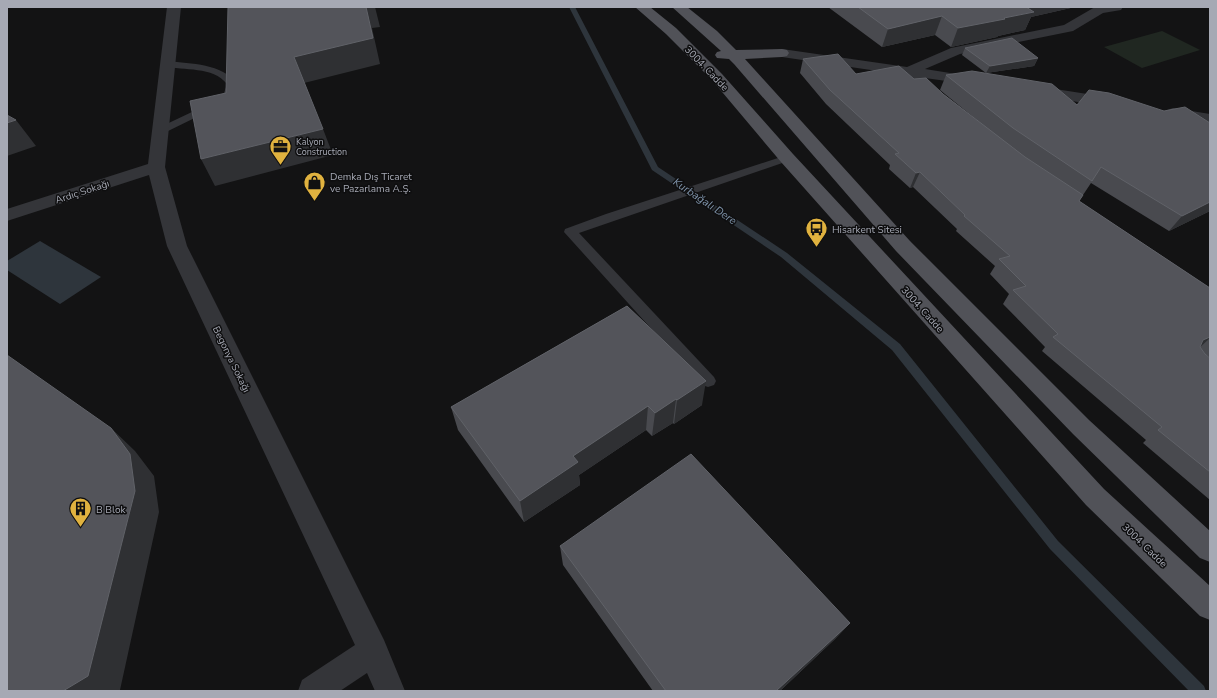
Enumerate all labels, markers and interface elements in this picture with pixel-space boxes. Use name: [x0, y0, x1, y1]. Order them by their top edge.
street label: 3004. Cadde: [681, 43, 731, 94]
office icon: Kalyon Construction: [267, 134, 293, 167]
place label: Kalyon Construction: [296, 136, 347, 158]
shop icon: Demka Dış Ticaret ve Pazarlama A.Ş.: [302, 169, 328, 202]
place label: Demka Dış Ticaret ve Pazarlama A.Ş.: [330, 170, 412, 196]
water label: Kurbağalı Dere: [670, 175, 740, 228]
street label: Ardıç Sokağı: [53, 177, 111, 207]
bus stop icon: Hisarkent Sitesi: [803, 216, 829, 249]
place label: Hisarkent Sitesi: [832, 223, 902, 237]
street label: 3004. Cadde: [898, 284, 947, 336]
street label: Begonya Sokağı: [209, 324, 253, 395]
building icon: B Blok: [68, 496, 94, 529]
place label: B Blok: [96, 503, 127, 517]
street label: 3004. Cadde: [1119, 521, 1170, 571]

